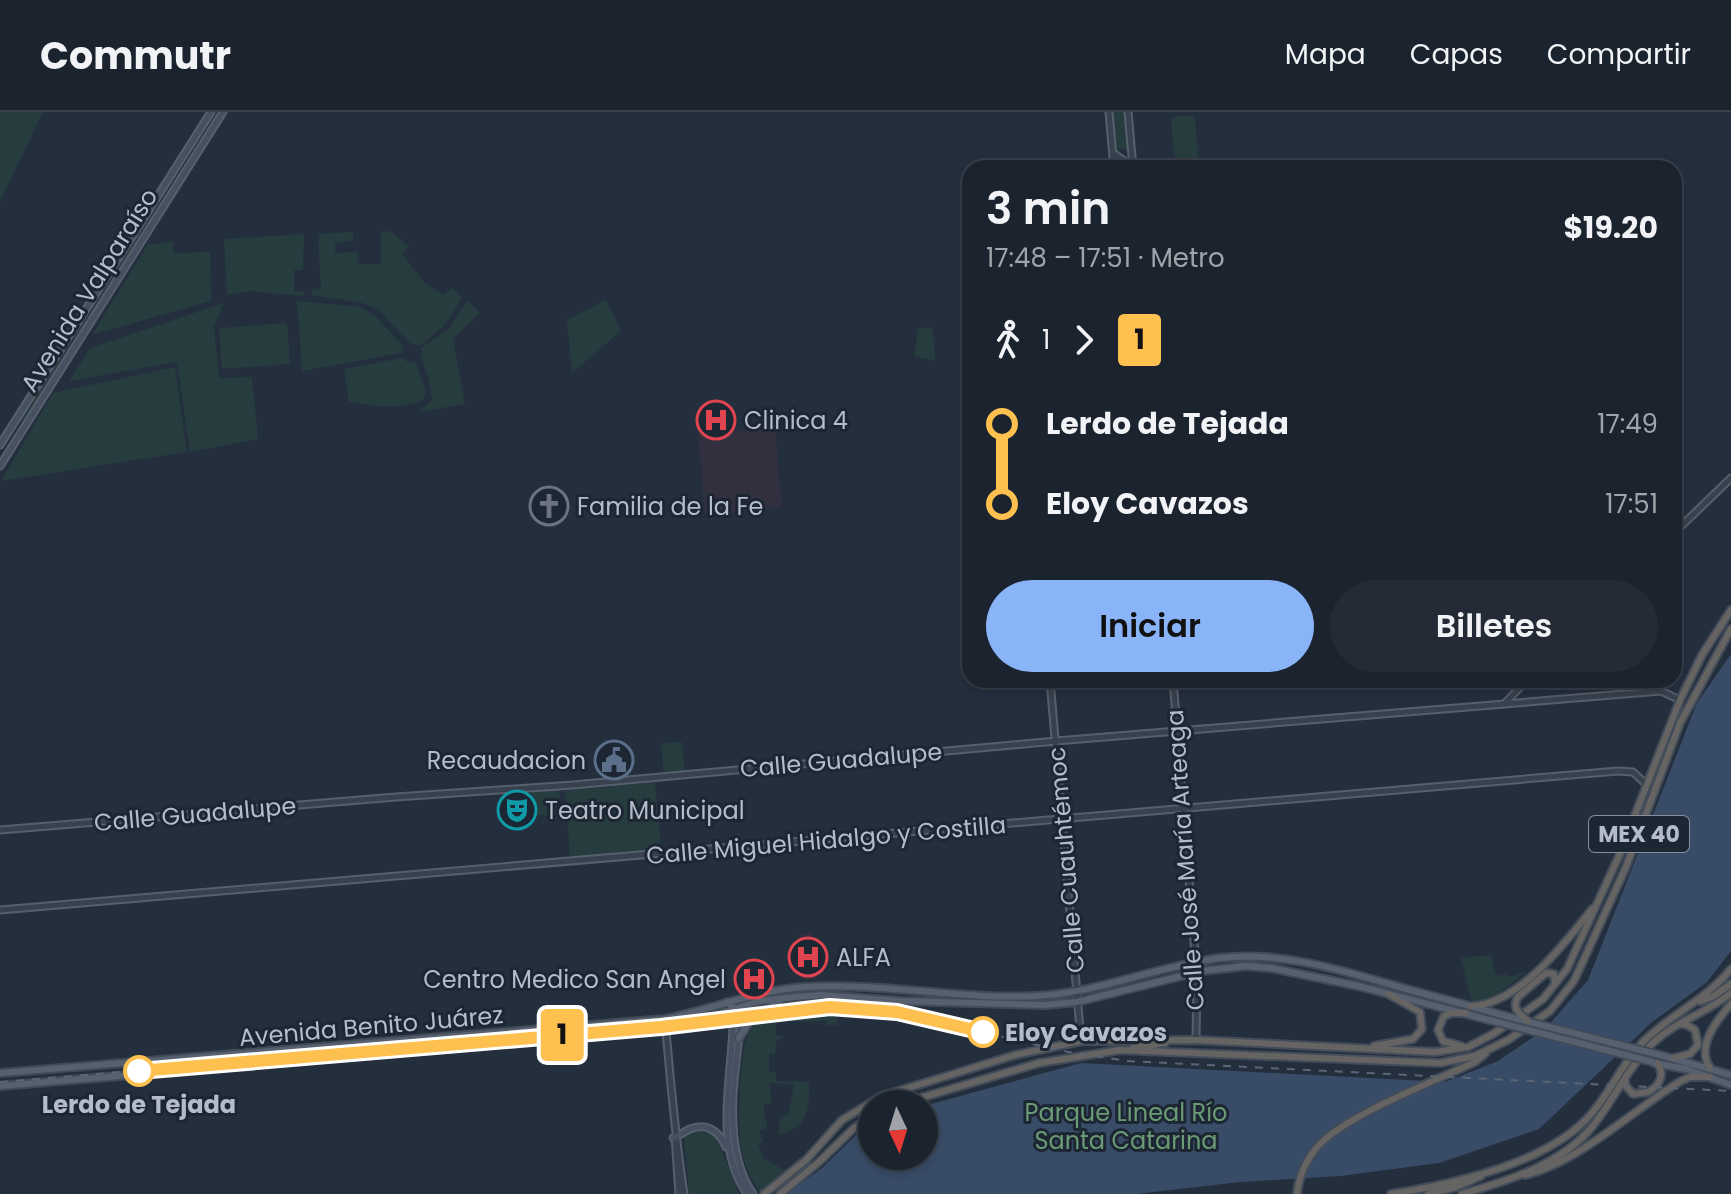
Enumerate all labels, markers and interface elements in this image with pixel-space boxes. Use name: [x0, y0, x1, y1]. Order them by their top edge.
text: Commutr: [40, 29, 231, 82]
text: Mapa: [1285, 35, 1366, 74]
text: Capas: [1410, 35, 1503, 74]
text: Compartir: [1547, 35, 1691, 74]
text: 3 min: [986, 178, 1110, 239]
street label: Avenida Valparaíso: [13, 182, 165, 398]
text: $19.20: [1563, 206, 1658, 249]
text: 17:48 – 17:51 · Metro: [986, 240, 1225, 276]
icon: walk: [986, 318, 1030, 362]
icon: forward: [1062, 318, 1106, 362]
text: 1: [1134, 320, 1145, 359]
text: 1: [1042, 322, 1050, 358]
hospital icon: Clinica 4: [695, 399, 737, 441]
text: Lerdo de Tejada: [1046, 402, 1289, 445]
place label: Clinica 4: [744, 404, 848, 437]
text: 17:49: [1597, 406, 1658, 442]
text: Eloy Cavazos: [1046, 482, 1249, 525]
church icon: Familia de la Fe: [528, 485, 570, 527]
text: 17:51: [1605, 486, 1658, 522]
place label: Familia de la Fe: [577, 490, 763, 523]
button: Iniciar: [986, 580, 1314, 672]
button: Billetes: [1330, 580, 1658, 672]
street label: Calle José María Arteaga: [1158, 708, 1212, 1012]
street label: Calle Guadalupe: [738, 735, 944, 785]
public building icon: Recaudacion: [593, 739, 635, 781]
place label: Recaudacion: [427, 744, 586, 777]
street label: Calle Cuauhtémoc: [1040, 746, 1092, 974]
street label: Calle Guadalupe: [92, 789, 298, 839]
theatre icon: Teatro Municipal: [496, 789, 538, 831]
place label: Teatro Municipal: [545, 794, 745, 827]
street label: Calle Miguel Hidalgo y Costilla: [645, 808, 1007, 872]
road number: MEX 40: [1589, 816, 1689, 852]
hospital icon: ALFA: [787, 936, 829, 978]
place label: ALFA: [836, 941, 891, 974]
hospital icon: Centro Medico San Angel: [733, 958, 775, 1000]
place label: Centro Medico San Angel: [423, 963, 726, 996]
street label: Avenida Benito Juárez: [238, 998, 504, 1054]
line badge: 1: [536, 1009, 588, 1061]
text: 1: [557, 1015, 567, 1054]
place label: Eloy Cavazos: [1005, 1016, 1167, 1049]
marker: Eloy Cavazos: [968, 1017, 998, 1047]
marker: Lerdo de Tejada: [124, 1056, 154, 1086]
place label: Lerdo de Tejada: [42, 1088, 236, 1121]
north arrow: [858, 1090, 938, 1170]
map controls: [858, 1090, 938, 1170]
park label: Parque Lineal Río Santa Catarina: [1025, 1096, 1227, 1157]

